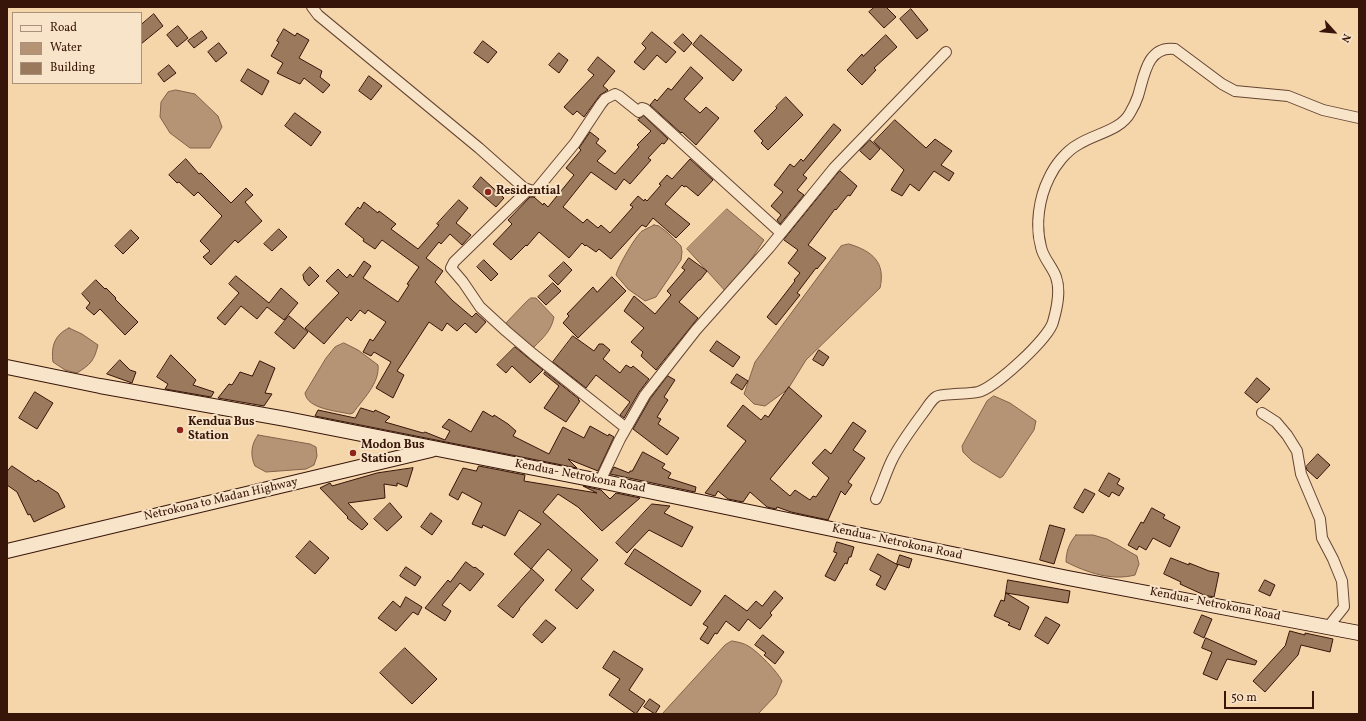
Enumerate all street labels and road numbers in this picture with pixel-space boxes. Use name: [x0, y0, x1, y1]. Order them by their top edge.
street label: Kendua- Netrokona Road: [513, 457, 647, 497]
street label: Netrokona to Madan Highway: [143, 475, 299, 525]
street label: Kendua- Netrokona Road: [830, 522, 964, 564]
street label: Kendua- Netrokona Road: [1148, 585, 1282, 625]

